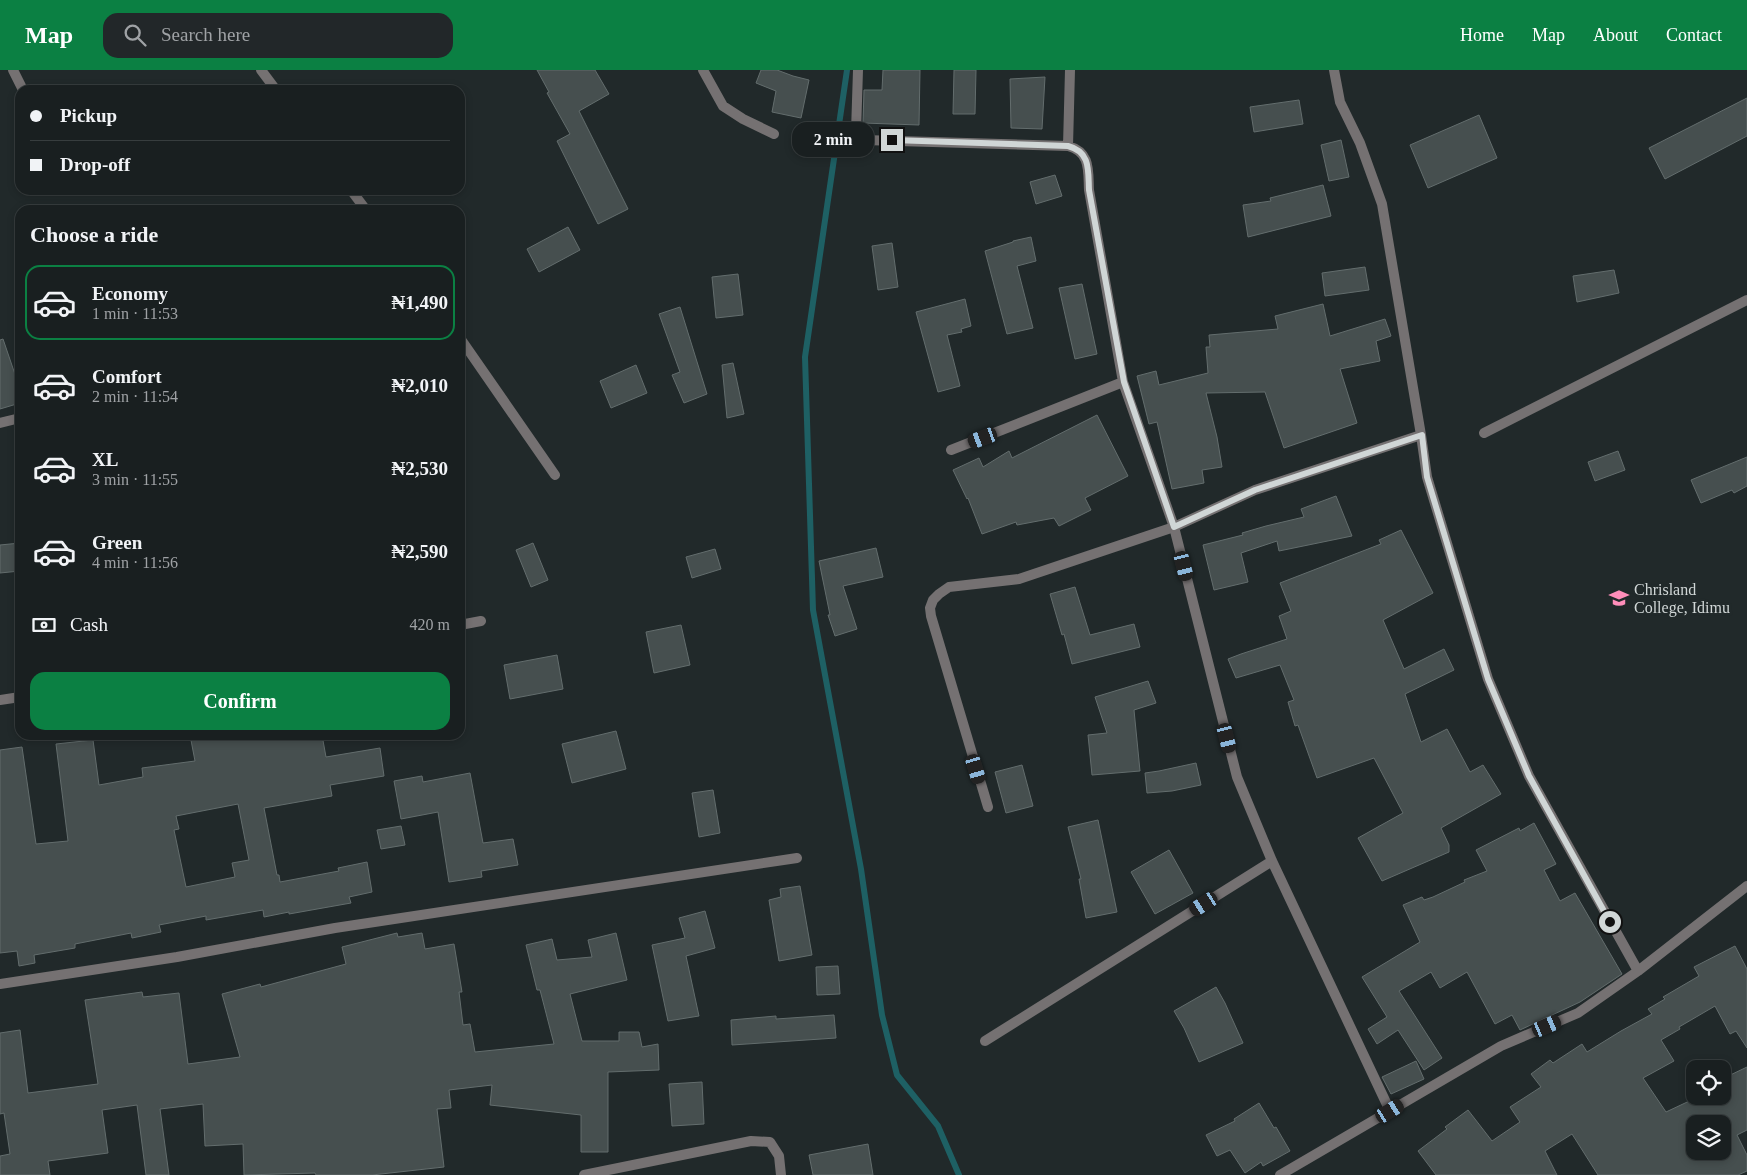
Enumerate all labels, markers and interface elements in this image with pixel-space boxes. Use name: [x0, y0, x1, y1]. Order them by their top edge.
search box: [103, 13, 453, 58]
icon: search: [121, 21, 149, 49]
text: Map: [25, 22, 73, 48]
text: Search here: [161, 24, 250, 45]
text: Home: [1460, 25, 1504, 45]
text: Map: [1532, 25, 1565, 45]
text: About: [1593, 25, 1638, 45]
text: Contact: [1666, 25, 1722, 45]
text: Pickup: [60, 105, 117, 126]
callout: 2 min: [792, 122, 874, 158]
route end: [881, 129, 903, 151]
text: 2 min: [814, 131, 852, 148]
text: Drop-off: [60, 154, 130, 175]
text: Choose a ride: [30, 222, 158, 247]
icon: car: [32, 280, 77, 325]
text: Economy: [92, 283, 168, 304]
text: ₦1,490: [392, 292, 448, 313]
text: 1 min · 11:53: [92, 305, 178, 322]
icon: car: [32, 363, 77, 408]
text: Comfort: [92, 366, 162, 387]
text: ₦2,010: [392, 375, 448, 396]
text: 2 min · 11:54: [92, 388, 178, 405]
car: [966, 426, 999, 450]
icon: car: [32, 446, 77, 491]
text: XL: [92, 449, 118, 470]
text: ₦2,530: [392, 458, 448, 479]
text: 3 min · 11:55: [92, 471, 178, 488]
icon: car: [32, 529, 77, 574]
text: Green: [92, 532, 142, 553]
text: ₦2,590: [392, 541, 448, 562]
car: [1173, 550, 1194, 582]
text: 4 min · 11:56: [92, 554, 178, 571]
place label: Chrisland College, Idimu: [1634, 581, 1730, 617]
school or university icon: Chrisland College, Idimu: [1608, 587, 1630, 609]
icon: cash: [30, 611, 58, 639]
text: Cash: [70, 614, 108, 635]
text: 420 m: [410, 616, 450, 633]
button: Confirm: [30, 672, 450, 730]
car: [1216, 722, 1237, 754]
car: [964, 752, 987, 786]
car: [1187, 890, 1220, 918]
route start: [1599, 911, 1621, 933]
car: [1530, 1013, 1563, 1039]
map controls: [1686, 1060, 1731, 1160]
button: locate: [1686, 1060, 1731, 1105]
car: [1373, 1097, 1406, 1125]
button: layers: [1686, 1115, 1731, 1160]

